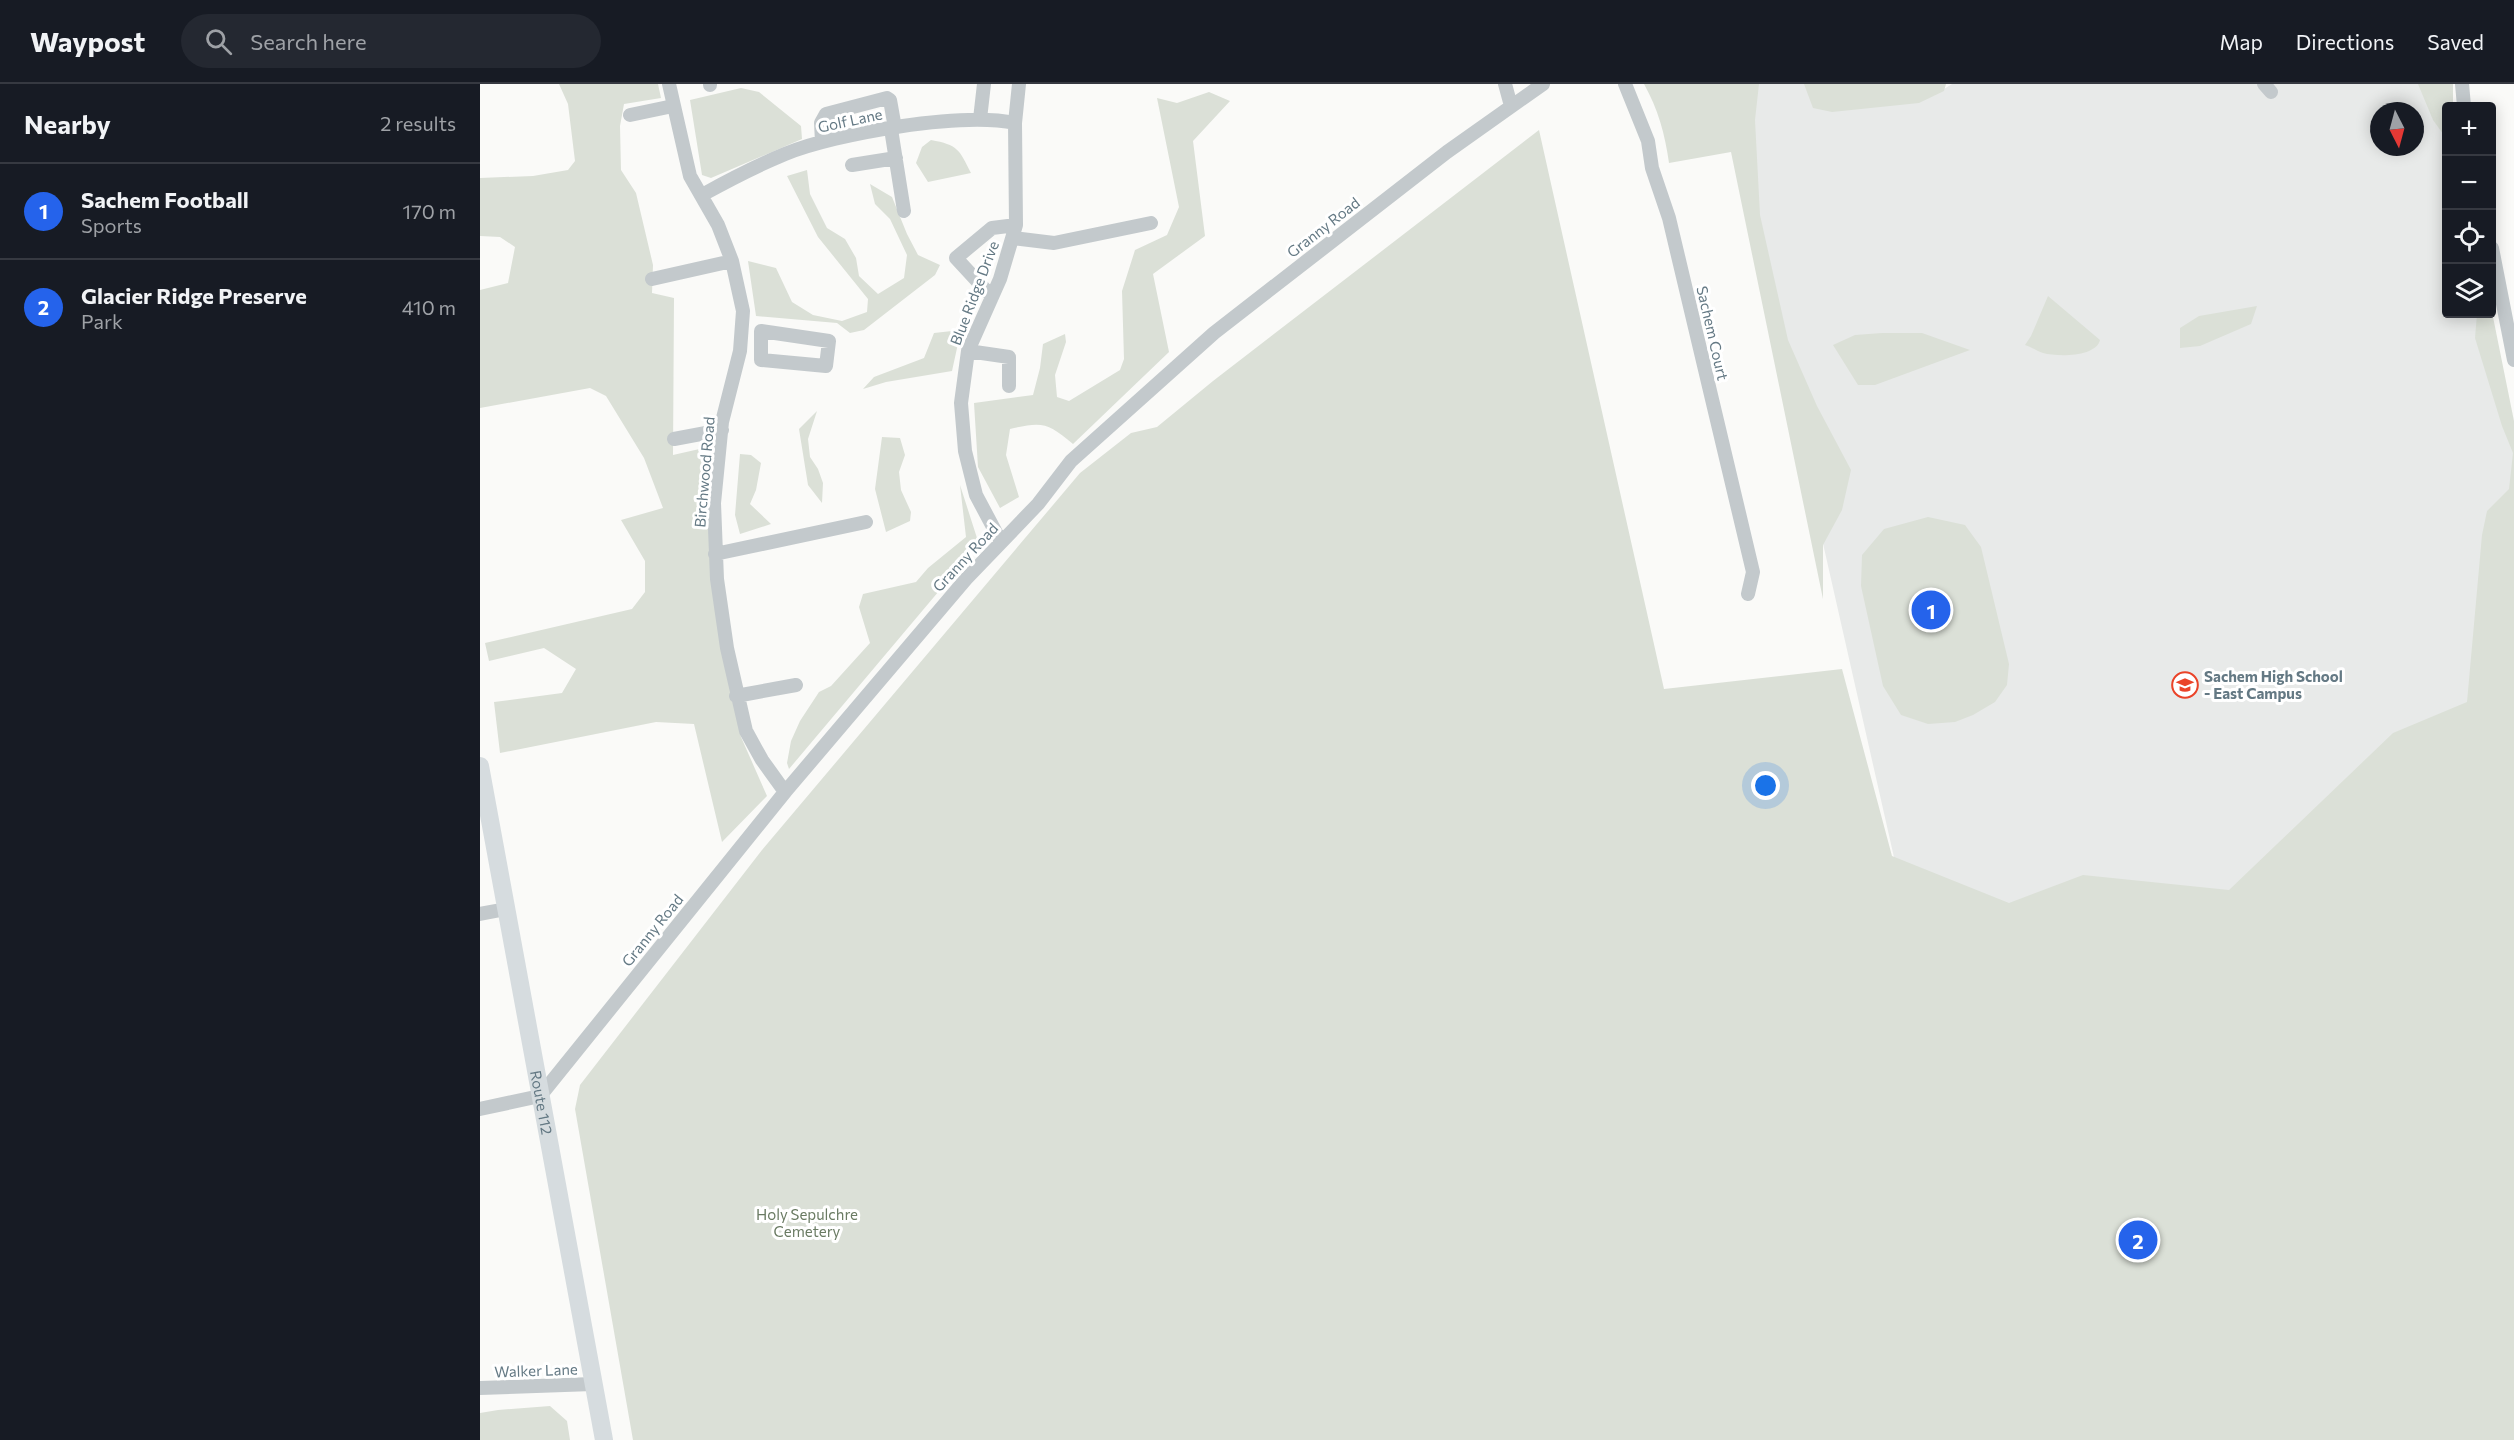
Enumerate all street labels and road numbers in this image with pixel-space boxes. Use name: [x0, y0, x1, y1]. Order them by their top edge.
street label: Golf Lane: [816, 104, 884, 136]
street label: Granny Road: [1283, 193, 1363, 261]
street label: Blue Ridge Drive: [946, 238, 1002, 348]
street label: Sachem Court: [1693, 284, 1733, 382]
street label: Birchwood Road: [690, 416, 718, 528]
street label: Granny Road: [929, 519, 1001, 595]
street label: Granny Road: [618, 890, 686, 970]
street label: Route 112: [527, 1069, 557, 1136]
street label: Walker Lane: [494, 1360, 578, 1380]

